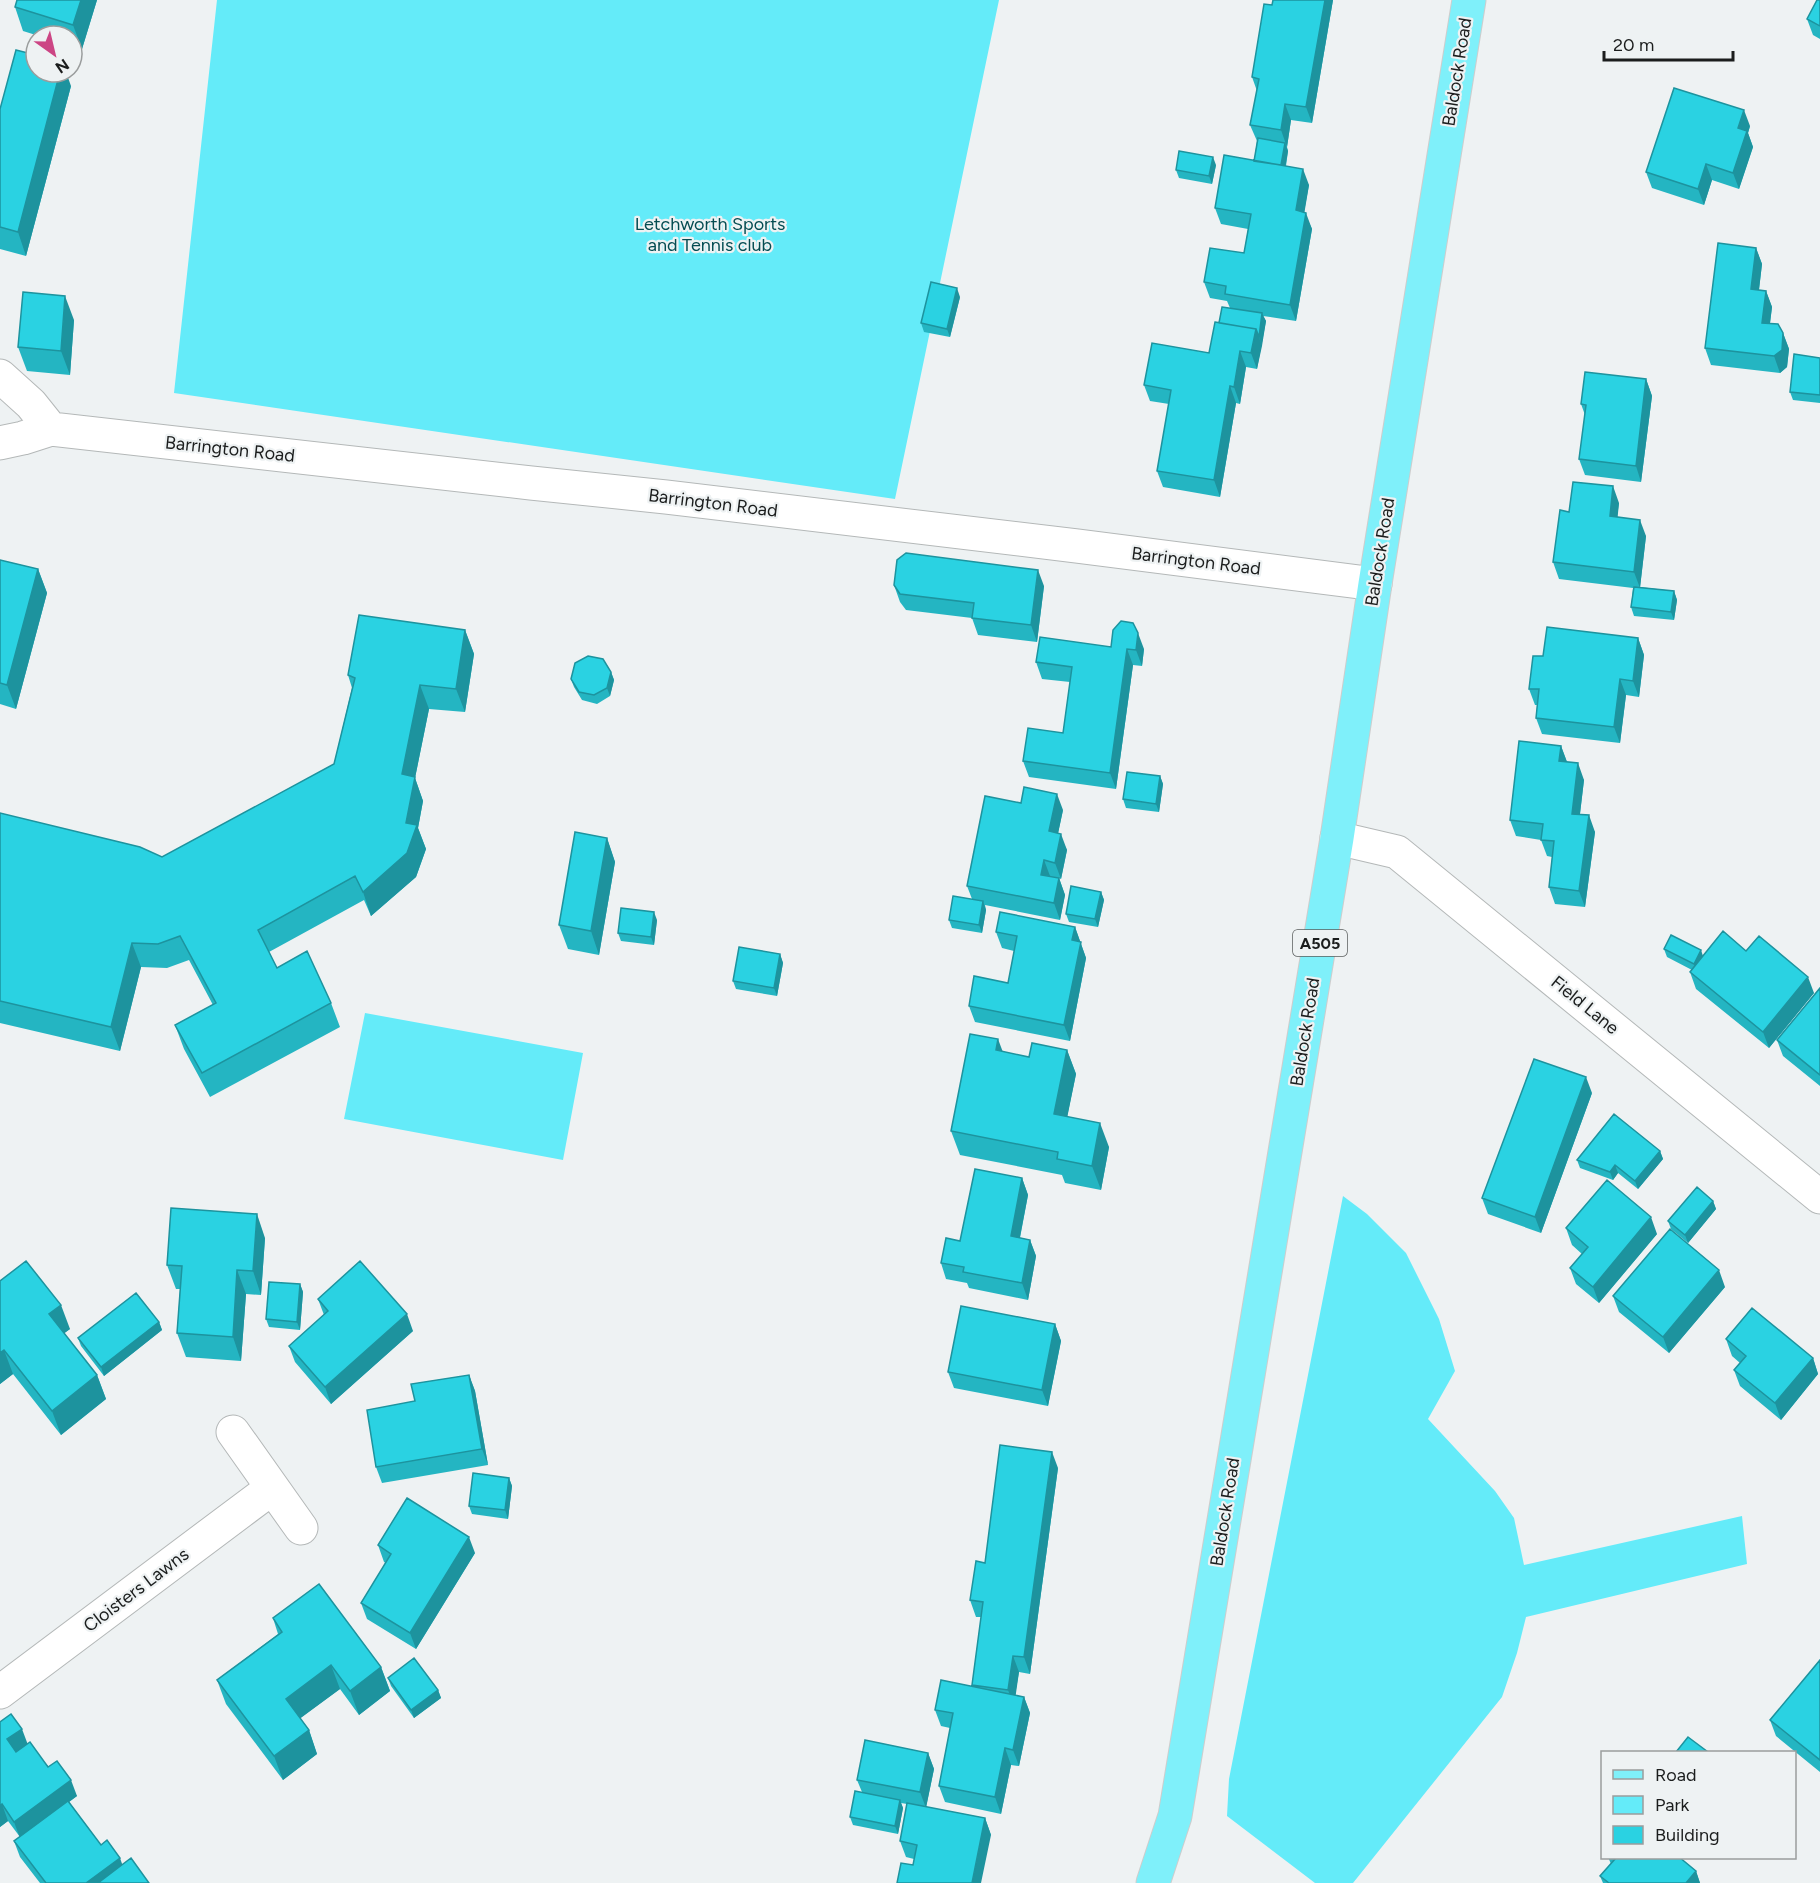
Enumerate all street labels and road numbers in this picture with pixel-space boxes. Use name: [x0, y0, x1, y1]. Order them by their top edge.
street label: Baldock Road: [1438, 16, 1476, 128]
street label: Barrington Road: [164, 431, 296, 467]
street label: Barrington Road: [647, 484, 779, 522]
street label: Baldock Road: [1361, 496, 1399, 608]
street label: Barrington Road: [1130, 542, 1262, 580]
road number: A505: [1293, 930, 1347, 956]
street label: Field Lane: [1547, 971, 1624, 1039]
street label: Baldock Road: [1286, 976, 1324, 1088]
street label: Baldock Road: [1206, 1456, 1244, 1568]
street label: Cloisters Lawns: [79, 1543, 193, 1637]

